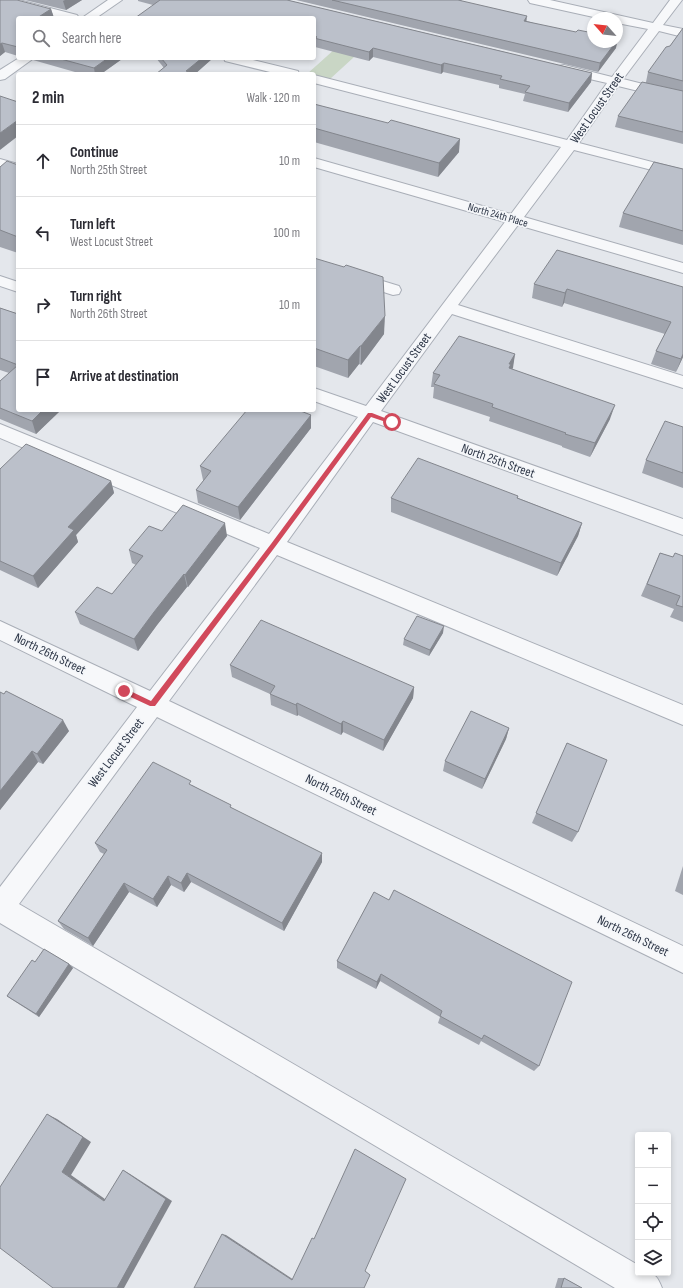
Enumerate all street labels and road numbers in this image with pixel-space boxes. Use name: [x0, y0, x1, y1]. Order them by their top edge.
street label: West Locust Street: [567, 69, 627, 147]
street label: North 24th Place: [466, 200, 530, 230]
street label: West Locust Street: [373, 330, 435, 406]
street label: North 25th Street: [459, 440, 537, 482]
street label: North 26th Street: [12, 630, 88, 678]
street label: West Locust Street: [85, 715, 147, 791]
street label: North 26th Street: [303, 771, 379, 819]
street label: North 26th Street: [595, 912, 671, 960]

